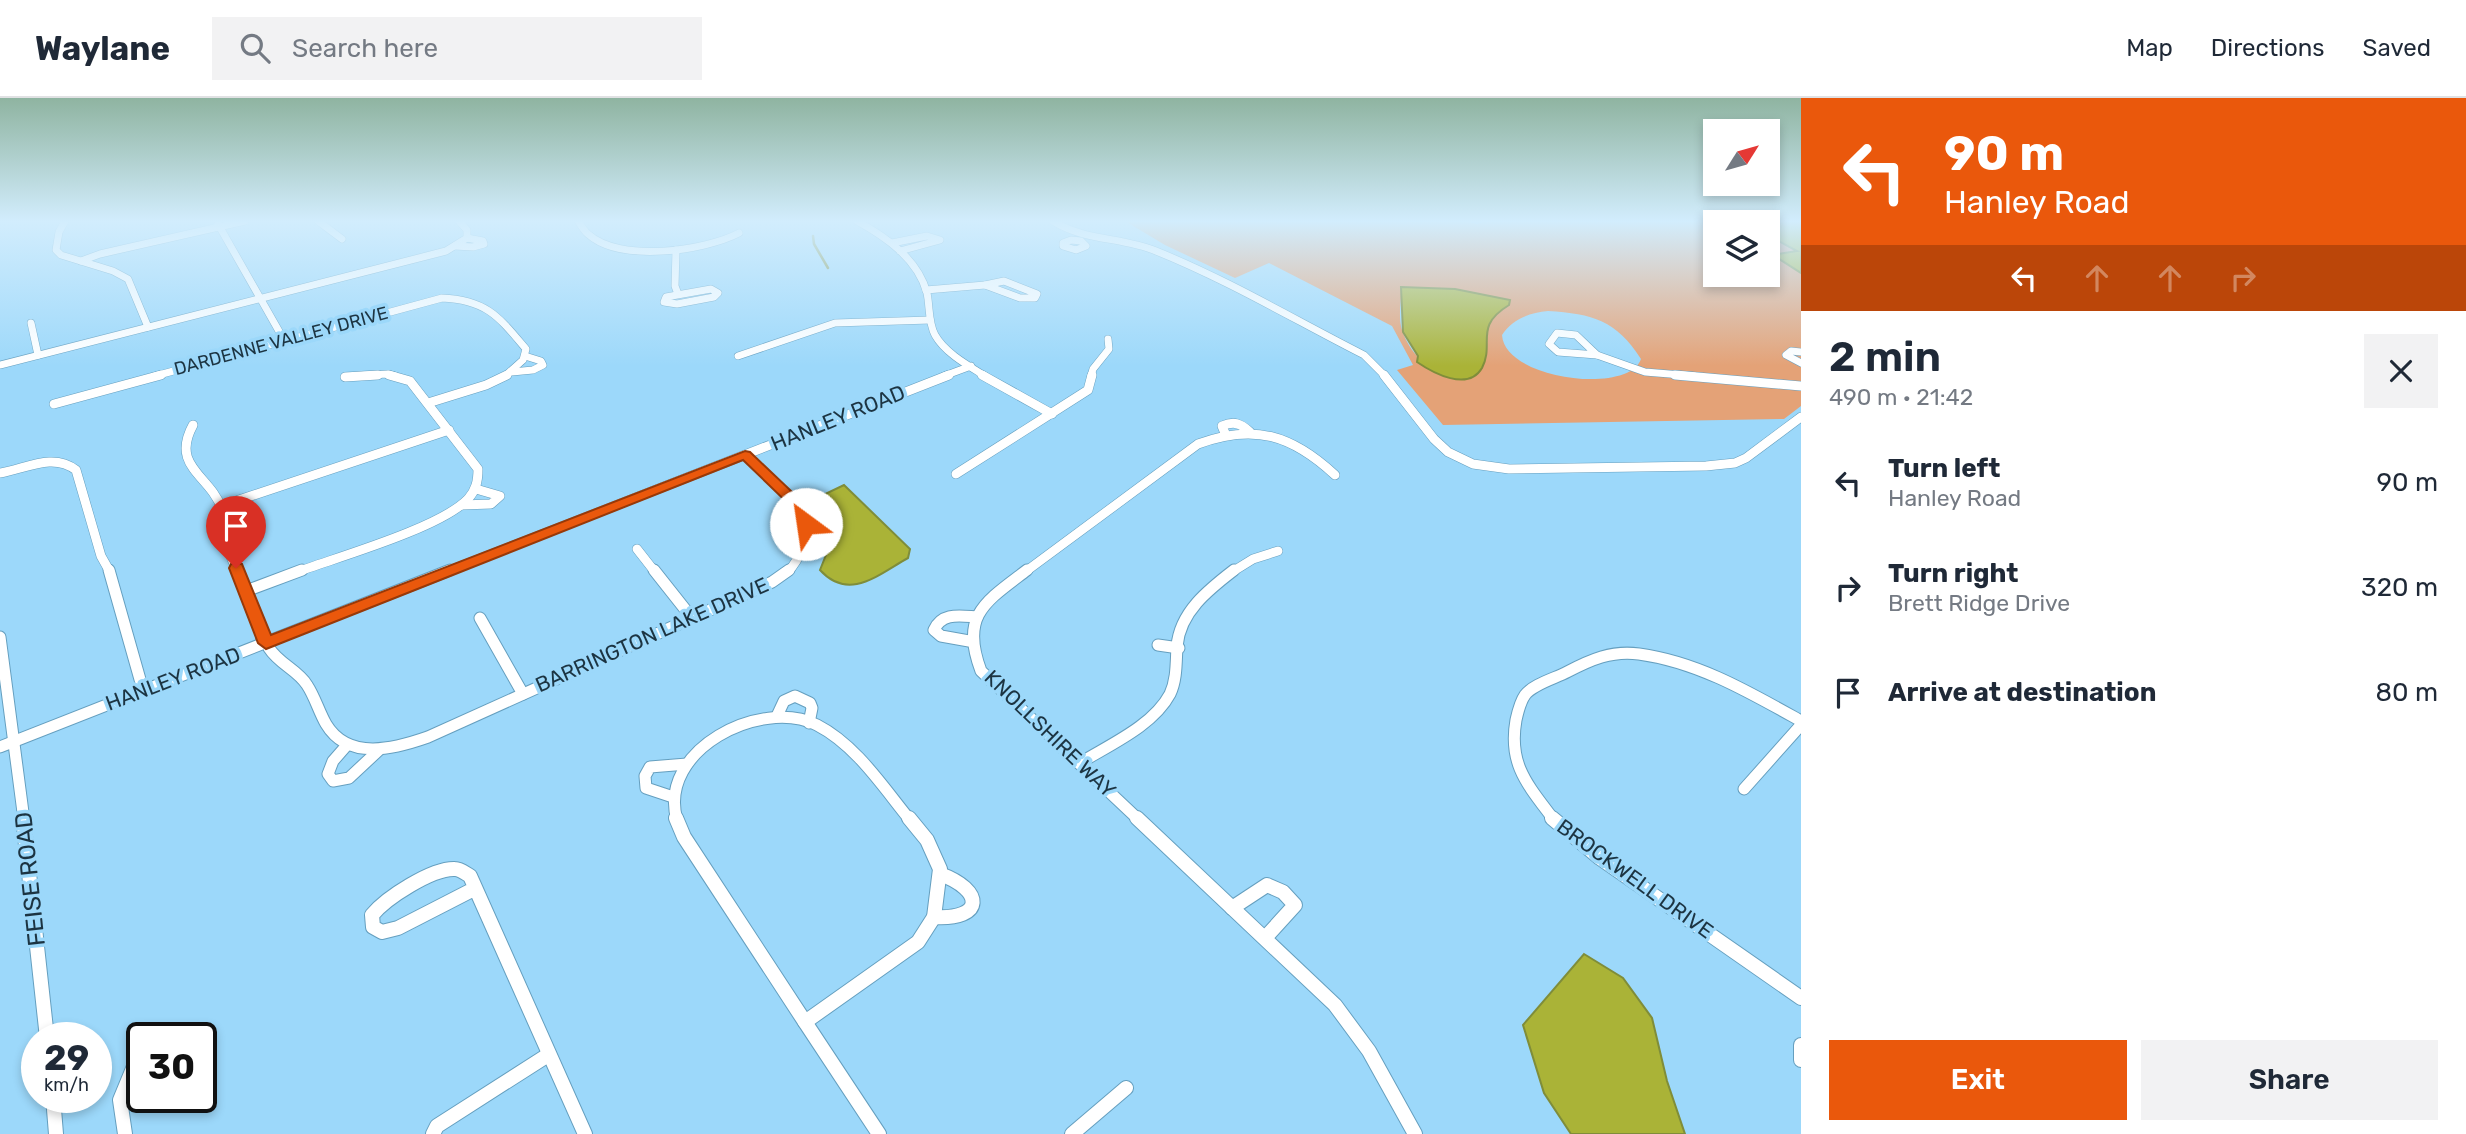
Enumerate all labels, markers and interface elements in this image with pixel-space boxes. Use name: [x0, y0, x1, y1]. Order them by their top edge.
search box: [212, 17, 702, 80]
text: Waylane: [35, 29, 170, 68]
icon: search: [236, 29, 274, 67]
text: Search here: [292, 33, 438, 64]
text: Map: [2126, 34, 2173, 62]
text: Directions: [2211, 34, 2324, 62]
text: Saved: [2362, 34, 2431, 62]
north arrow: [1703, 119, 1780, 196]
map controls: [1703, 119, 1780, 287]
text: 90 m: [1944, 124, 2064, 182]
icon: left: [1829, 126, 1920, 217]
text: Hanley Road: [1944, 183, 2129, 221]
button: layers: [1703, 210, 1780, 287]
icon: left: [2005, 259, 2043, 297]
icon: ahead: [2078, 259, 2116, 297]
icon: ahead: [2151, 259, 2189, 297]
icon: right: [2224, 259, 2262, 297]
street label: DARDENNE VALLEY DRIVE: [172, 302, 390, 380]
text: 2 min: [1829, 332, 1941, 382]
button: close: [2364, 334, 2438, 408]
street label: HANLEY ROAD: [767, 379, 909, 456]
text: 490 m · 21:42: [1829, 383, 1973, 411]
text: Turn left: [1888, 453, 2000, 484]
icon: left: [1829, 464, 1867, 502]
text: 90 m: [2377, 467, 2438, 498]
text: Hanley Road: [1888, 484, 2021, 512]
position arrow: [769, 487, 843, 561]
pin: [206, 496, 266, 568]
icon: arrive: [217, 507, 255, 545]
text: Turn right: [1888, 558, 2018, 589]
icon: right: [1829, 569, 1867, 607]
street label: BARRINGTON LAKE DRIVE: [531, 572, 772, 697]
text: 320 m: [2361, 572, 2438, 603]
text: Brett Ridge Drive: [1888, 589, 2070, 617]
street label: HANLEY ROAD: [102, 641, 244, 716]
street label: KNOLLSHIRE WAY: [980, 665, 1121, 803]
icon: arrive: [1829, 674, 1867, 712]
text: Arrive at destination: [1888, 677, 2156, 708]
text: 80 m: [2375, 677, 2438, 708]
street label: FEISE ROAD: [9, 811, 51, 947]
street label: BROCKWELL DRIVE: [1552, 814, 1718, 944]
speed limit sign: 30: [126, 1022, 217, 1113]
text: 29: [44, 1037, 89, 1079]
button: Exit: [1829, 1040, 2127, 1120]
button: Share: [2141, 1040, 2438, 1120]
text: km/h: [44, 1074, 89, 1096]

